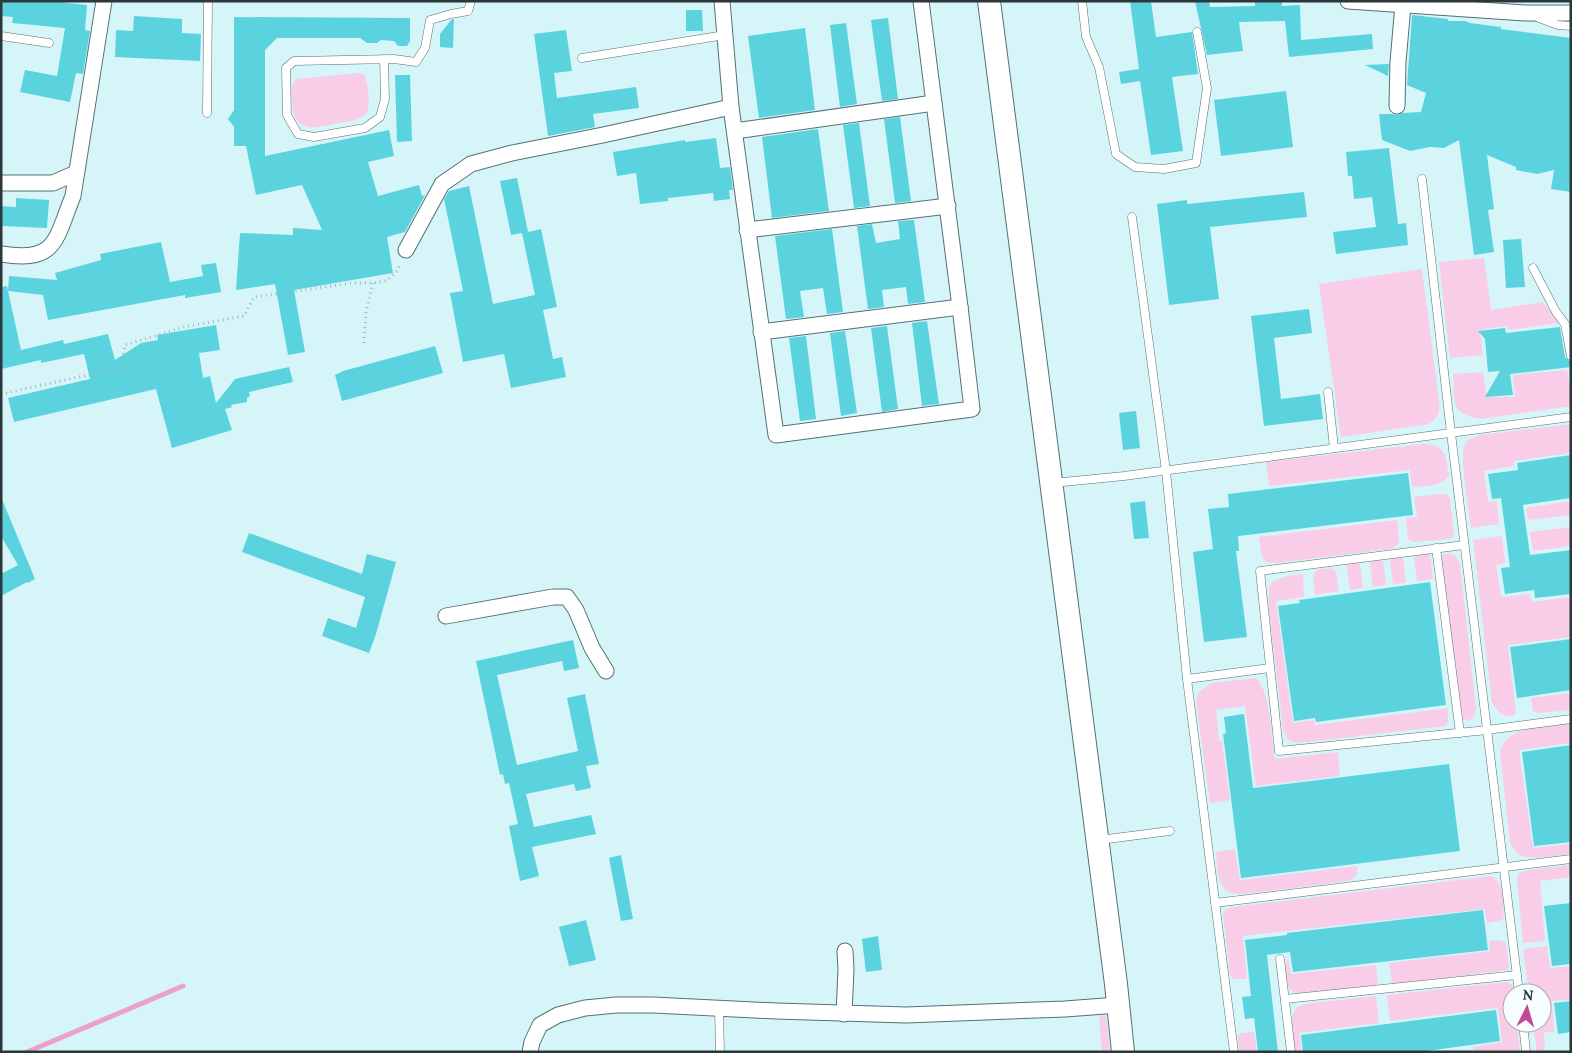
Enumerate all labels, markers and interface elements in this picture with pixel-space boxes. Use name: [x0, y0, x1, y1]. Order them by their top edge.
north arrow: [1502, 983, 1552, 1033]
text: N: [1522, 986, 1534, 1005]

